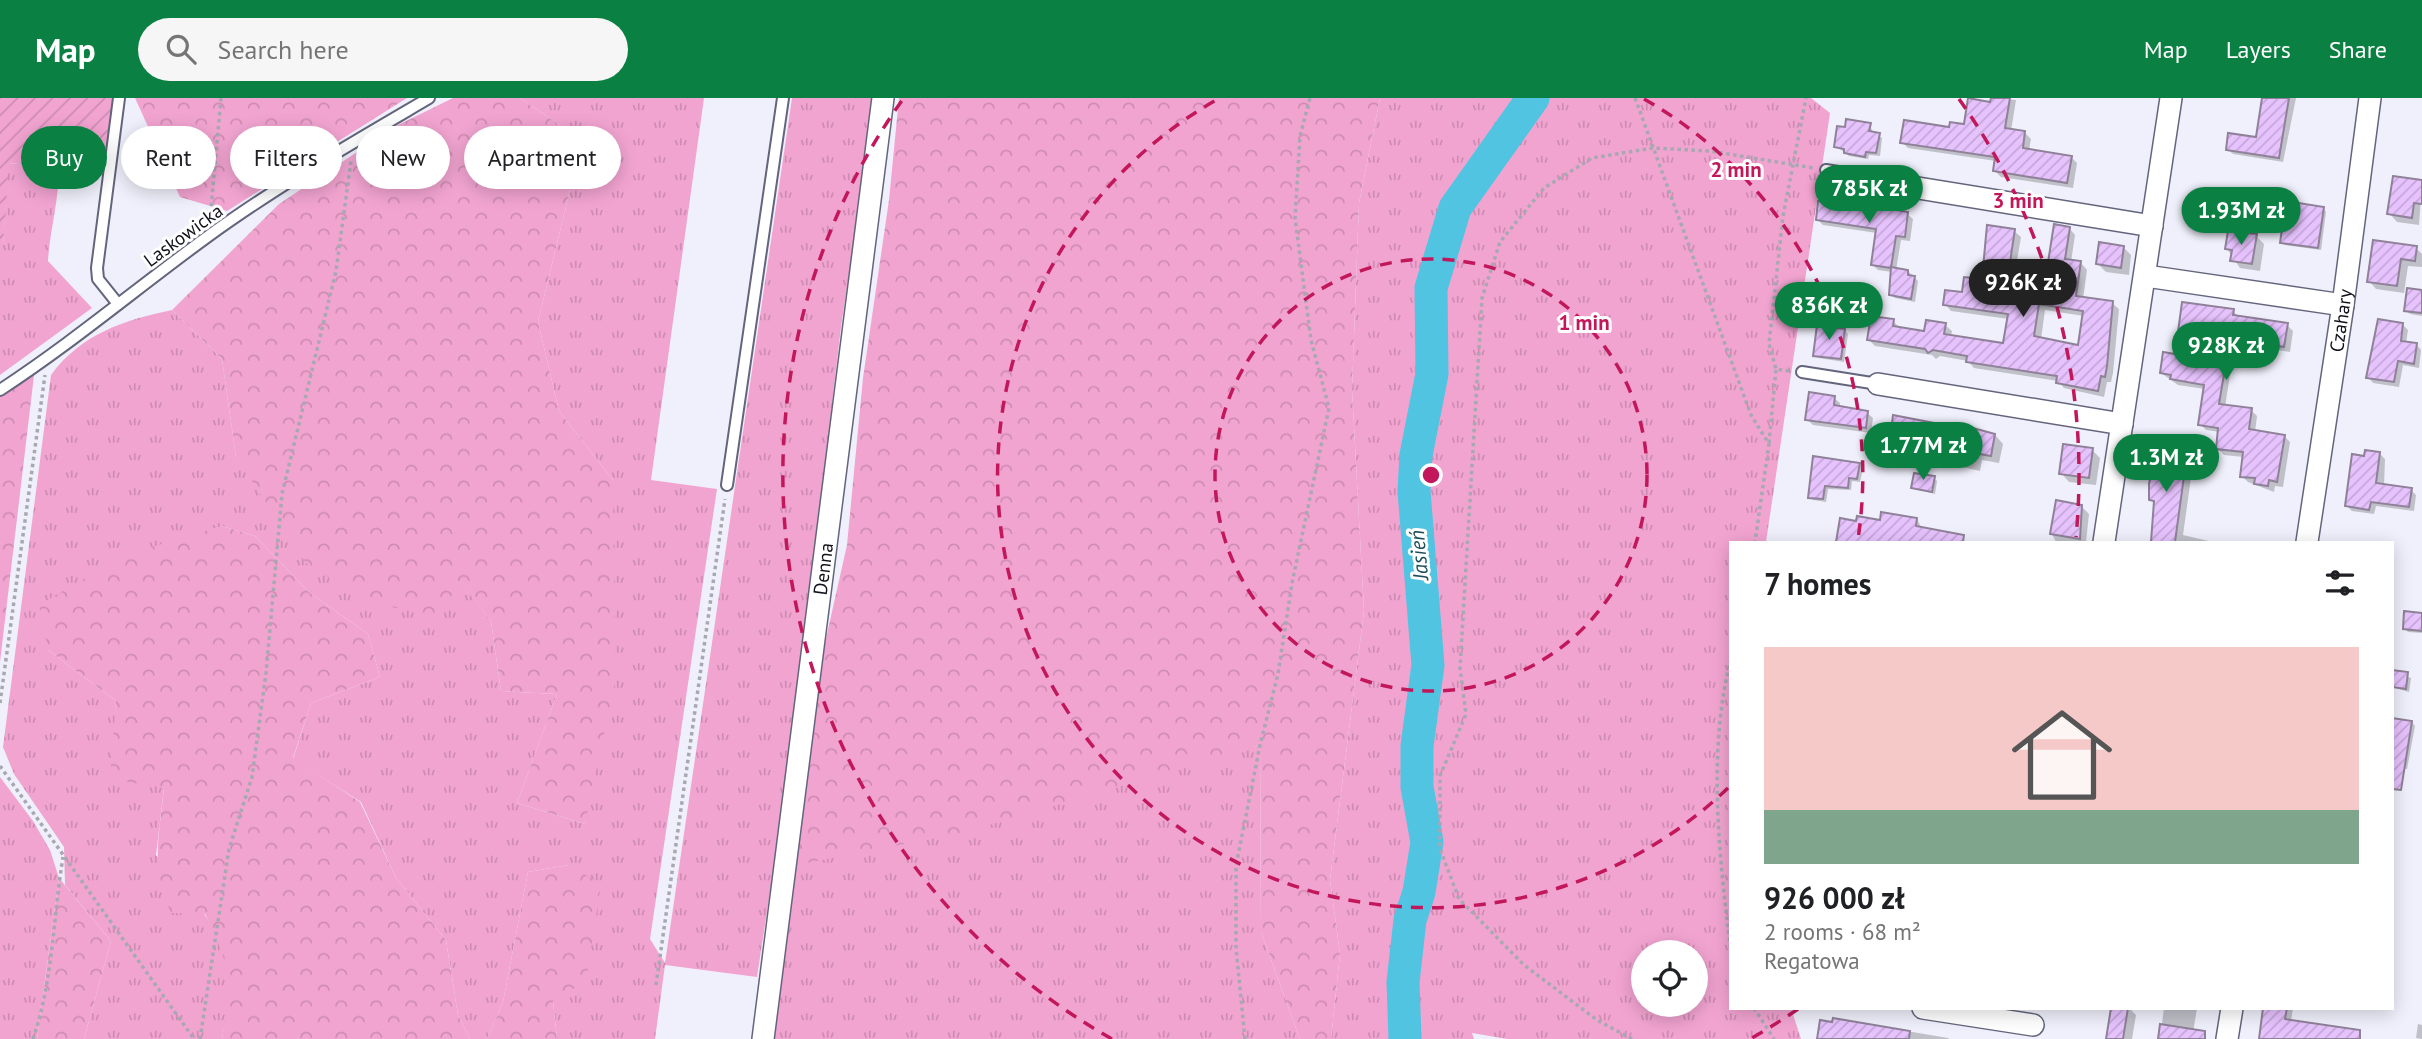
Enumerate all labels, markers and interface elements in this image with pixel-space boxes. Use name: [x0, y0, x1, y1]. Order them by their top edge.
search box: [138, 18, 628, 81]
text: Map: [35, 28, 96, 71]
icon: search: [162, 30, 200, 68]
text: Search here: [218, 33, 349, 66]
text: Map: [2144, 34, 2188, 65]
text: Layers: [2226, 34, 2291, 65]
text: Share: [2329, 34, 2387, 65]
chip: Buy: [21, 126, 107, 189]
chip: Rent: [121, 126, 216, 189]
chip: Filters: [230, 126, 342, 189]
chip: New: [356, 126, 450, 189]
chip: Apartment: [464, 126, 621, 189]
text: 2 min: [1710, 156, 1762, 183]
pin: 785K zł: [1804, 166, 1934, 225]
text: 785K zł: [1831, 173, 1907, 202]
text: 3 min: [1992, 187, 2044, 214]
pin: 1.93M zł: [2169, 188, 2313, 247]
text: 1.93M zł: [2198, 195, 2284, 224]
street label: Laskowicka: [139, 198, 227, 272]
pin: 926K zł: [1958, 260, 2088, 319]
text: 926K zł: [1985, 267, 2061, 296]
pin: 836K zł: [1764, 282, 1894, 342]
street label: Czahary: [2324, 287, 2357, 354]
text: 836K zł: [1791, 290, 1867, 319]
text: 1 min: [1558, 309, 1610, 336]
pin: 928K zł: [2161, 322, 2291, 382]
text: 928K zł: [2188, 330, 2264, 359]
pin: 1.77M zł: [1851, 422, 1995, 482]
text: 1.77M zł: [1880, 430, 1966, 459]
pin: 1.3M zł: [2101, 434, 2231, 494]
text: 1.3M zł: [2129, 442, 2203, 471]
centre of rings: [1419, 463, 1443, 487]
water label: Jasień: [1403, 529, 1434, 583]
street label: Denna: [808, 541, 838, 596]
text: 7 homes: [1764, 564, 1872, 603]
icon: filters: [2321, 564, 2359, 602]
icon: home: [1999, 692, 2125, 818]
text: 926 000 zł: [1764, 878, 1905, 917]
text: 2 rooms · 68 m²: [1764, 917, 1921, 946]
map controls: [1631, 940, 1708, 1017]
button: locate: [1631, 940, 1708, 1017]
text: Regatowa: [1764, 946, 1860, 975]

